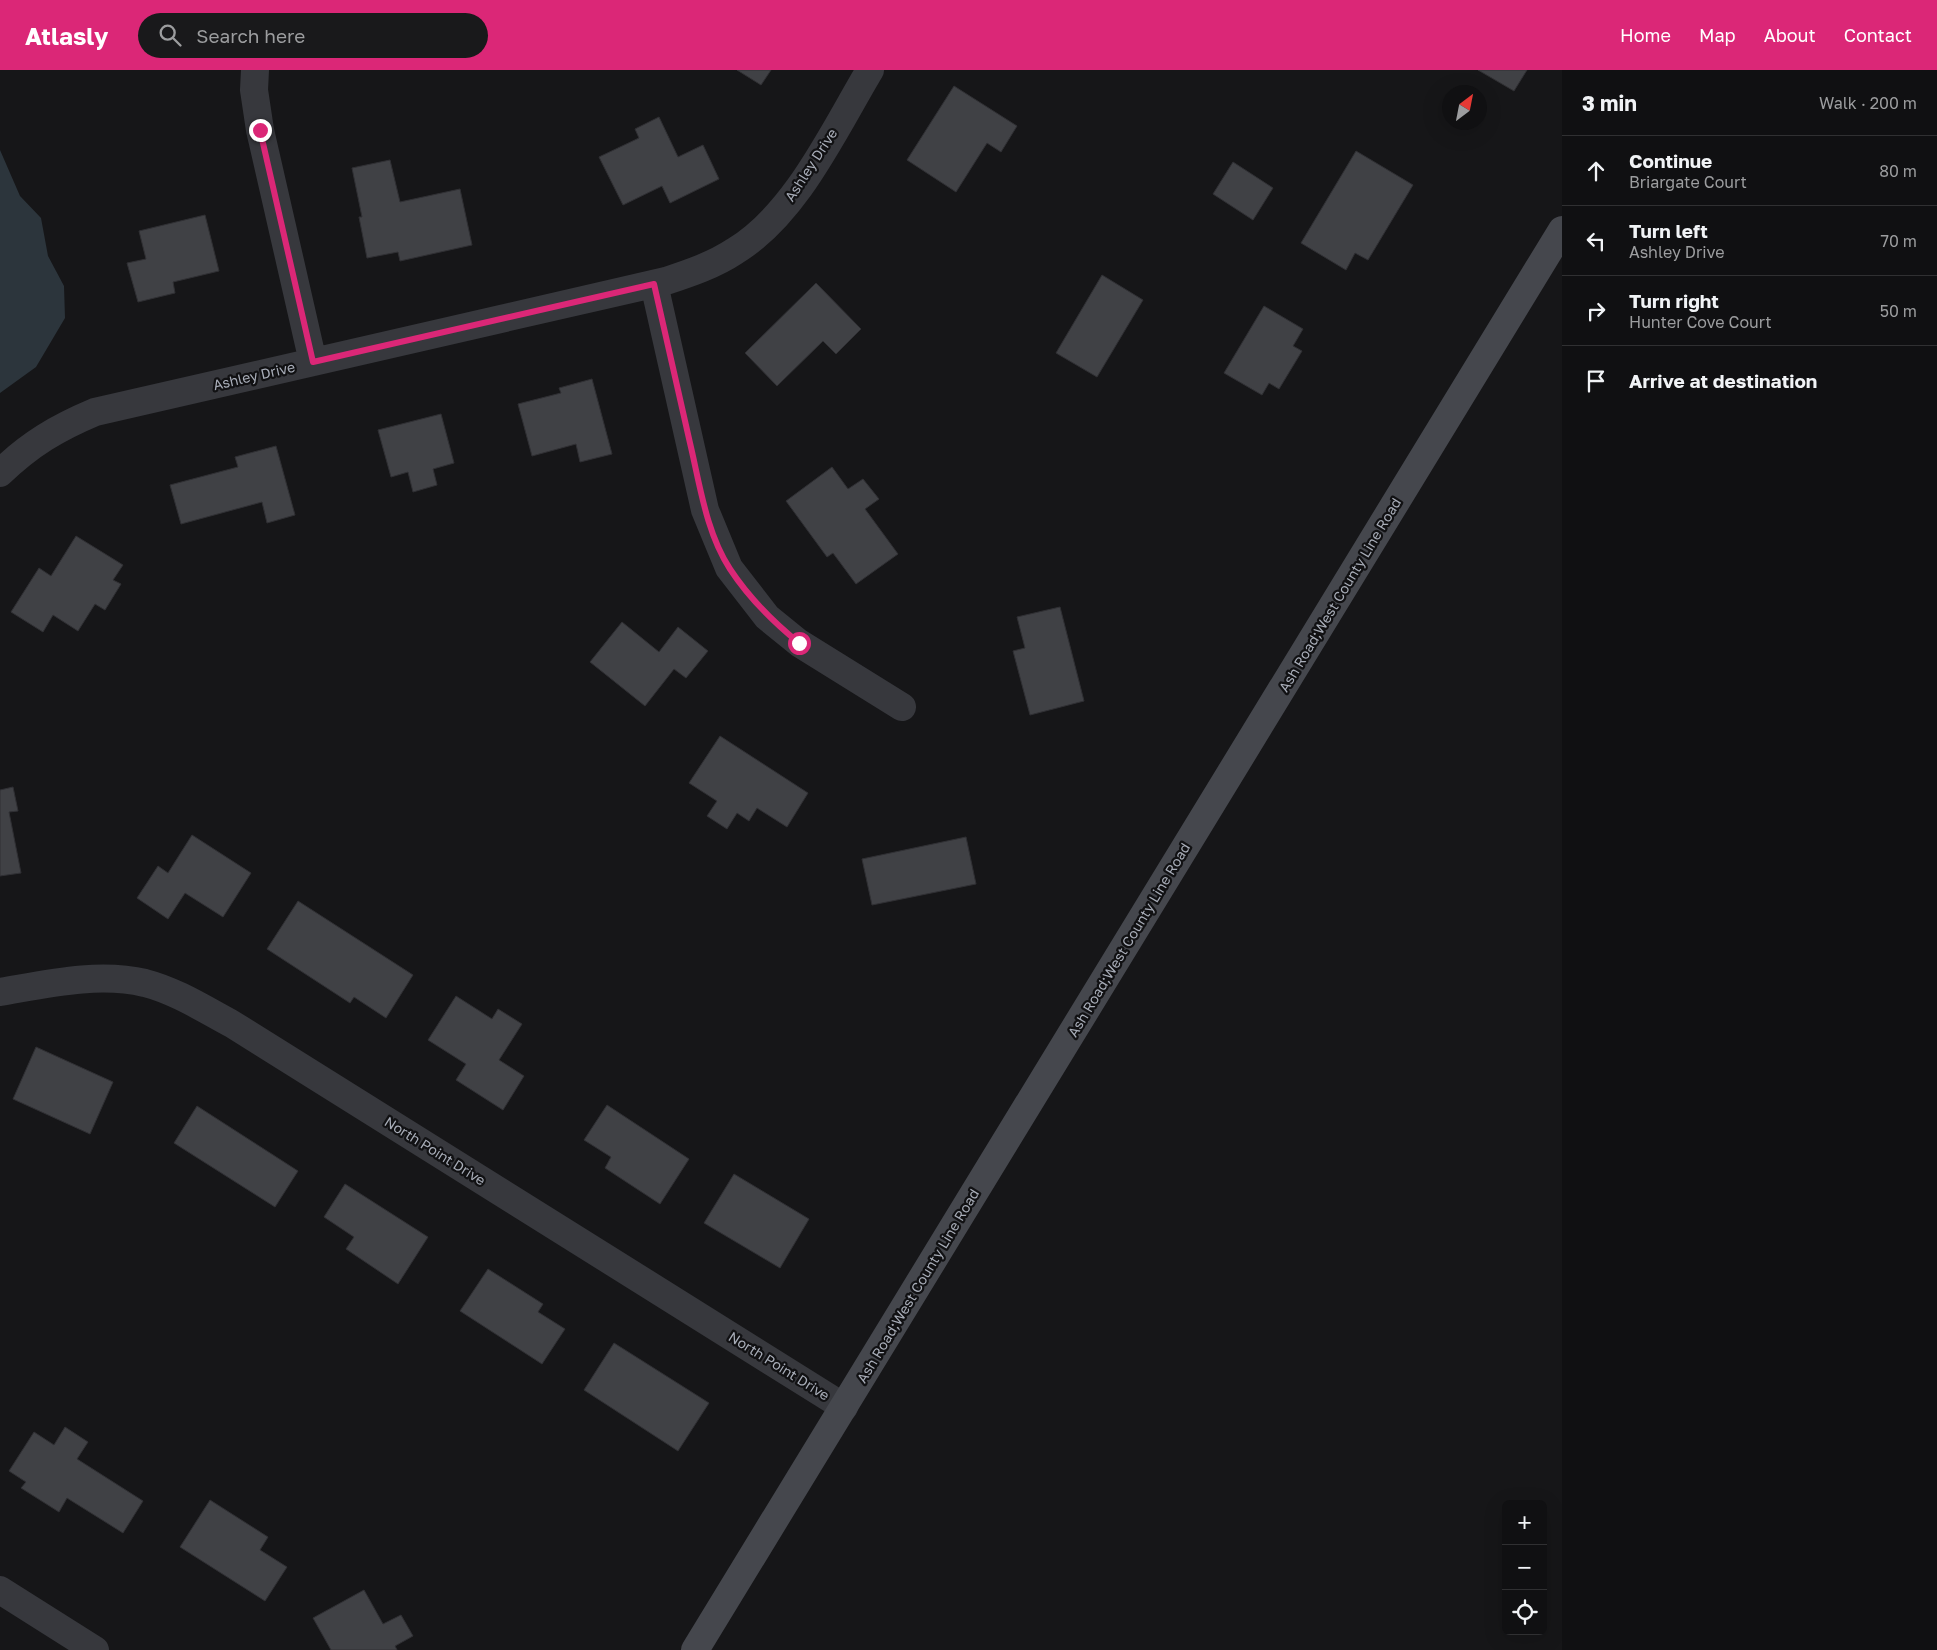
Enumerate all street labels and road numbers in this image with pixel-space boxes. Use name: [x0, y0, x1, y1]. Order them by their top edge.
street label: Ashley Drive: [781, 125, 840, 204]
street label: Ashley Drive: [211, 358, 297, 393]
street label: Ash Road;West County Line Road: [1275, 495, 1404, 695]
street label: Ash Road;West County Line Road: [1064, 840, 1193, 1040]
street label: North Point Drive: [382, 1113, 489, 1189]
street label: Ash Road;West County Line Road: [853, 1186, 982, 1386]
street label: North Point Drive: [726, 1328, 833, 1404]

